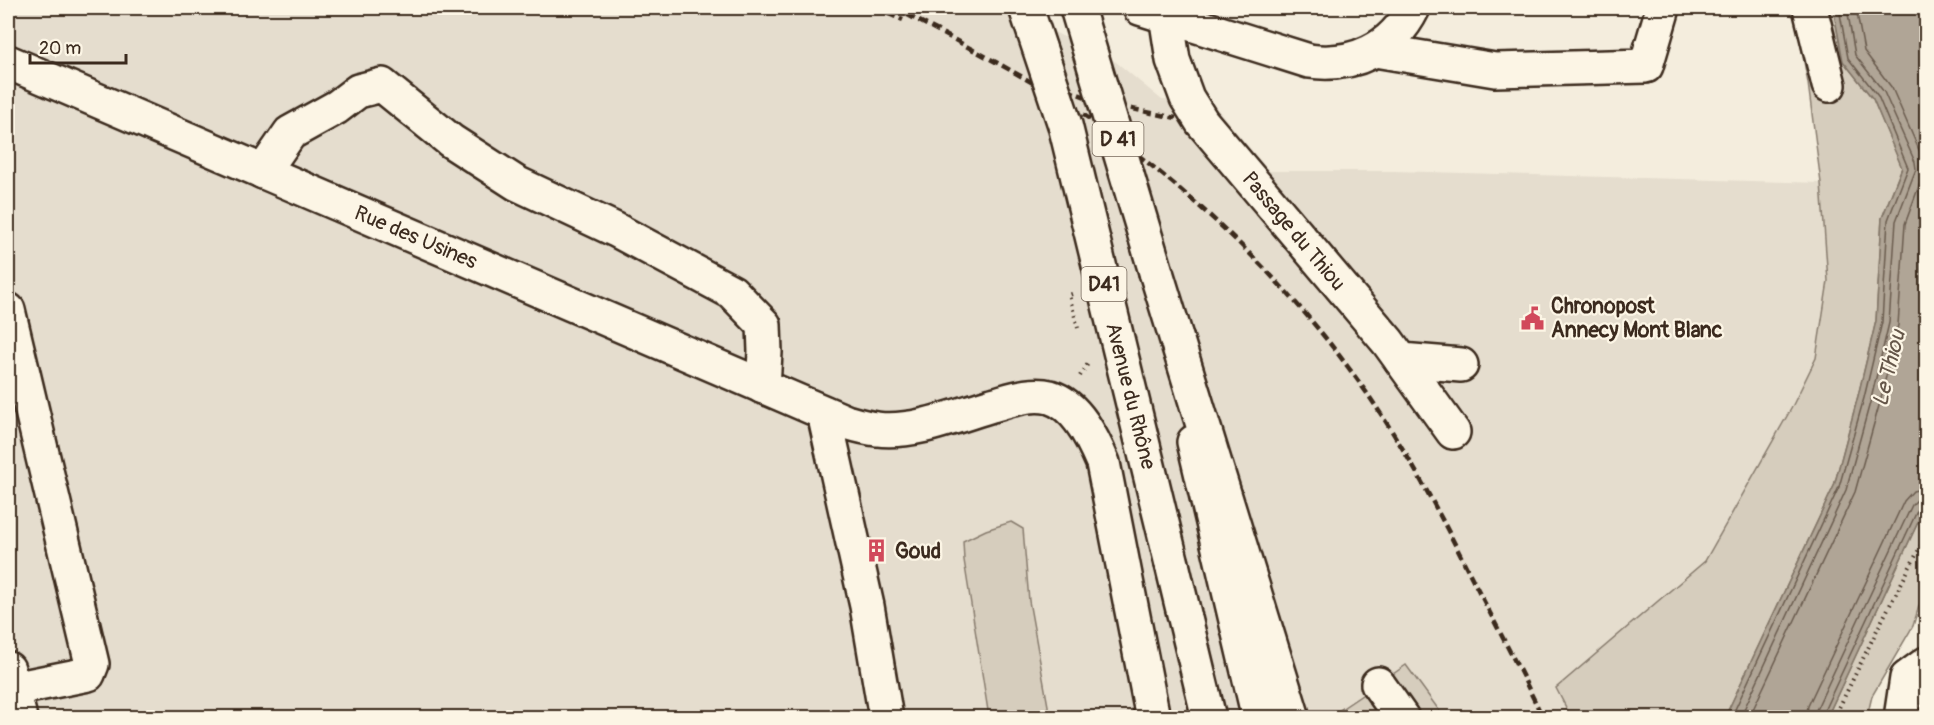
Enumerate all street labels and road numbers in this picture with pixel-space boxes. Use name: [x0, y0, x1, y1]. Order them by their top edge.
road number: D 41: [1092, 122, 1144, 156]
street label: Passage du Thiou: [1236, 166, 1351, 296]
street label: Rue des Usines: [350, 199, 482, 276]
road number: D41: [1082, 267, 1126, 301]
street label: Avenue du Rhône: [1099, 320, 1162, 473]

